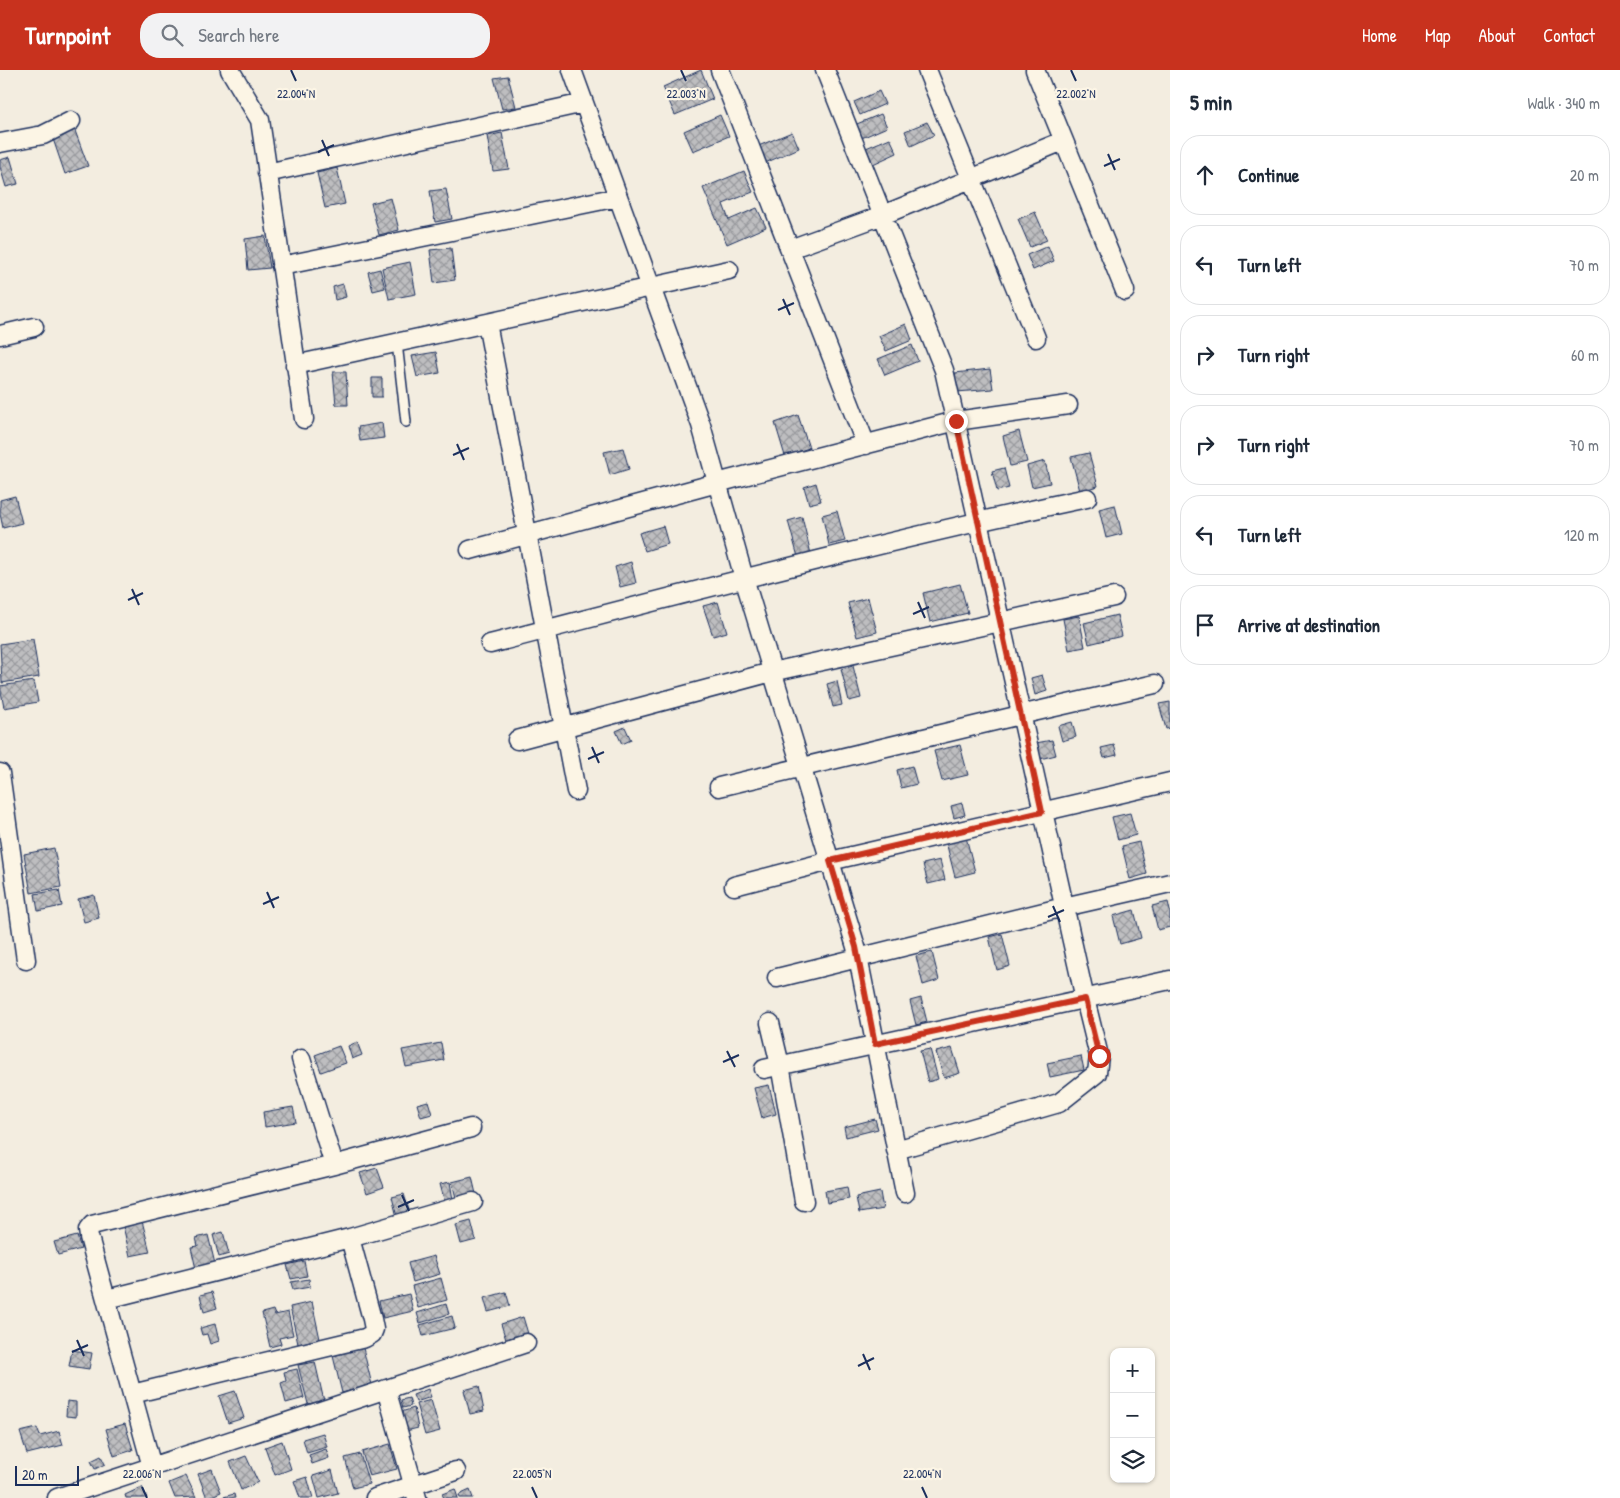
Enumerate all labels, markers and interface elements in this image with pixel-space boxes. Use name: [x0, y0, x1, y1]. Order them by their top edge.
search box: [140, 13, 490, 58]
text: Turnpoint: [25, 19, 110, 51]
icon: search: [158, 21, 186, 49]
text: Search here: [198, 22, 280, 48]
text: Home: [1362, 23, 1397, 48]
text: Map: [1425, 23, 1450, 48]
text: About: [1478, 23, 1515, 48]
text: Contact: [1543, 23, 1595, 48]
text: 22.004°N: [277, 85, 315, 102]
text: 22.003°N: [666, 85, 706, 102]
text: 22.002°N: [1056, 85, 1096, 102]
text: 5 min: [1190, 88, 1232, 117]
text: Walk · 340 m: [1528, 92, 1600, 114]
icon: ahead: [1191, 161, 1219, 189]
text: Continue: [1238, 162, 1299, 188]
text: 20 m: [1570, 164, 1599, 186]
icon: left: [1191, 251, 1219, 279]
text: Turn left: [1238, 252, 1301, 278]
text: 70 m: [1569, 254, 1599, 276]
icon: right: [1191, 341, 1219, 369]
text: Turn right: [1238, 342, 1309, 368]
text: 60 m: [1571, 344, 1599, 366]
route end: [945, 410, 968, 433]
icon: right: [1191, 431, 1219, 459]
text: Turn right: [1238, 432, 1309, 458]
text: 70 m: [1569, 434, 1599, 456]
icon: left: [1191, 521, 1219, 549]
text: Turn left: [1238, 522, 1301, 548]
text: 120 m: [1564, 524, 1599, 546]
icon: arrive: [1191, 611, 1219, 639]
text: Arrive at destination: [1238, 612, 1380, 638]
route start: [1088, 1045, 1111, 1068]
map controls: [1110, 1348, 1155, 1483]
button: +: [1110, 1348, 1155, 1393]
button: −: [1110, 1393, 1155, 1438]
button: layers: [1110, 1438, 1155, 1483]
scale bar: [15, 1463, 79, 1486]
text: 20 m: [22, 1465, 48, 1484]
text: 22.006°N: [123, 1465, 161, 1482]
text: 22.005°N: [513, 1465, 551, 1482]
text: 22.004°N: [903, 1465, 941, 1482]

